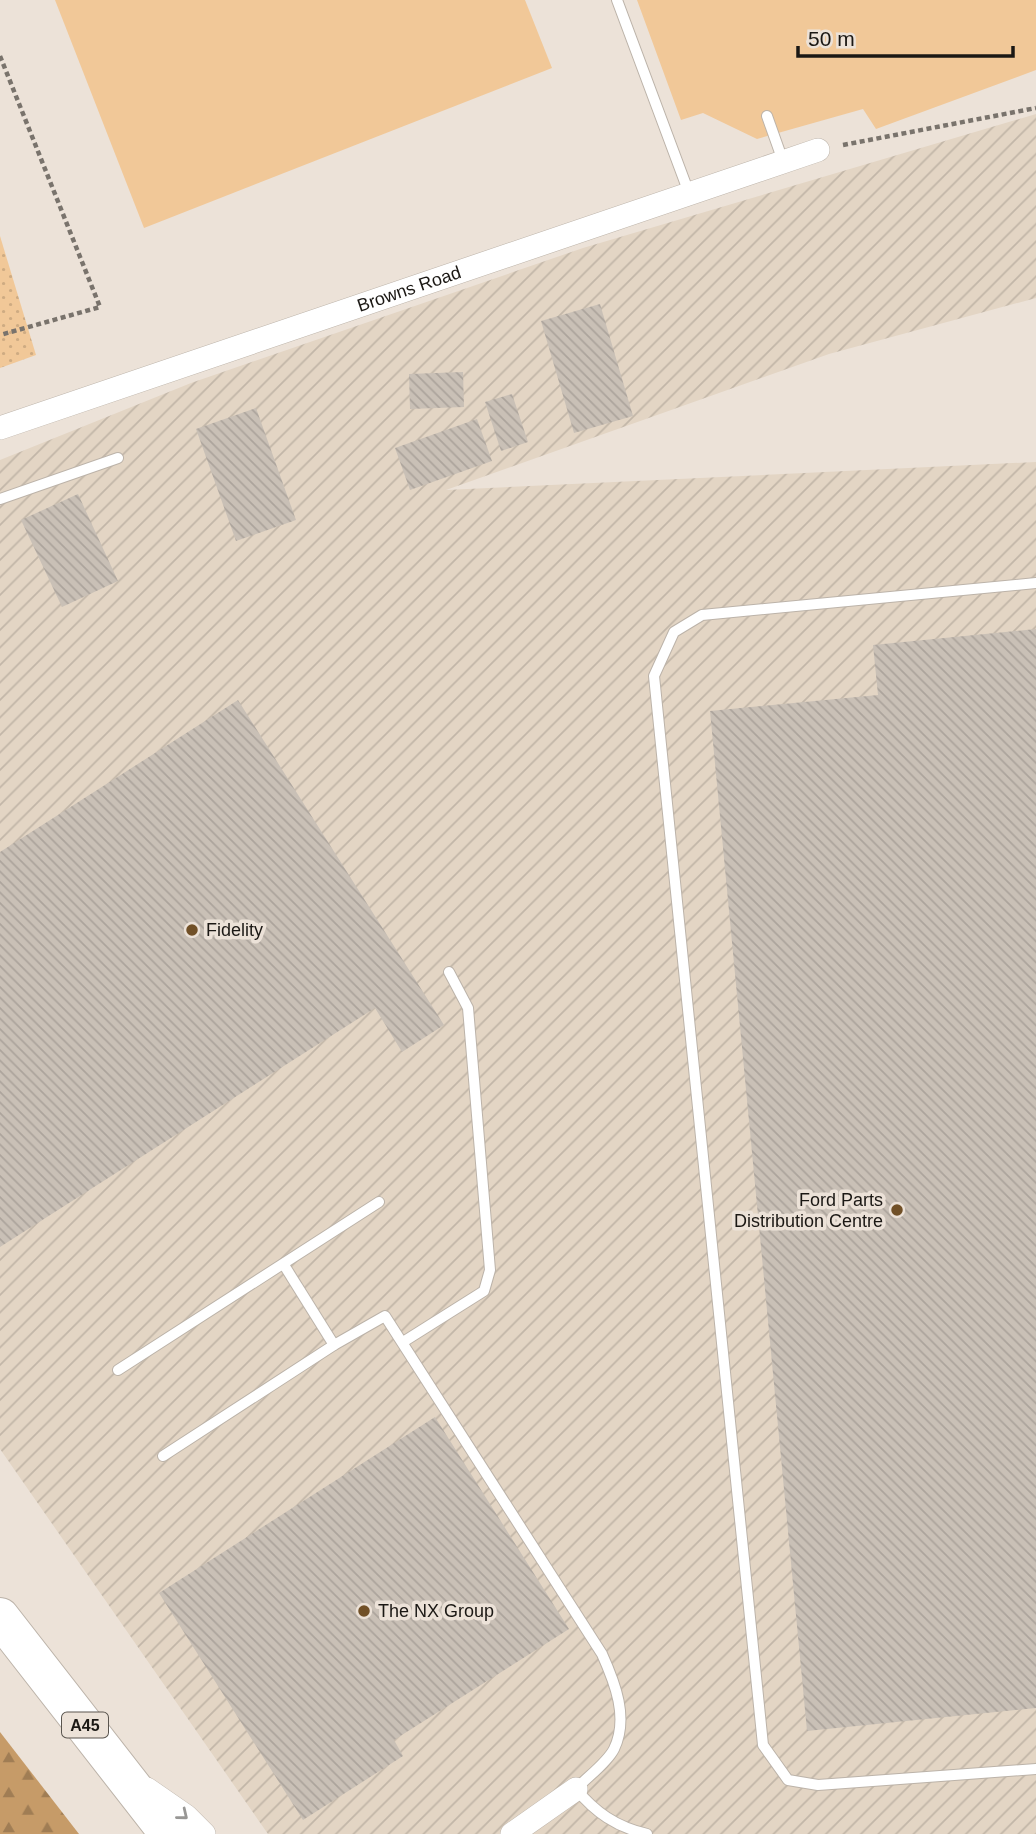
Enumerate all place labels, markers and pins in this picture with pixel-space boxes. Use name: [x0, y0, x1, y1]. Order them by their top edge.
place label: Fidelity: [206, 920, 263, 940]
marker: Fidelity: [184, 922, 200, 938]
place label: Ford Parts Distribution Centre: [734, 1190, 883, 1231]
marker: Ford Parts Distribution Centre: [889, 1202, 905, 1218]
place label: The NX Group: [378, 1601, 494, 1621]
marker: The NX Group: [356, 1603, 372, 1619]

